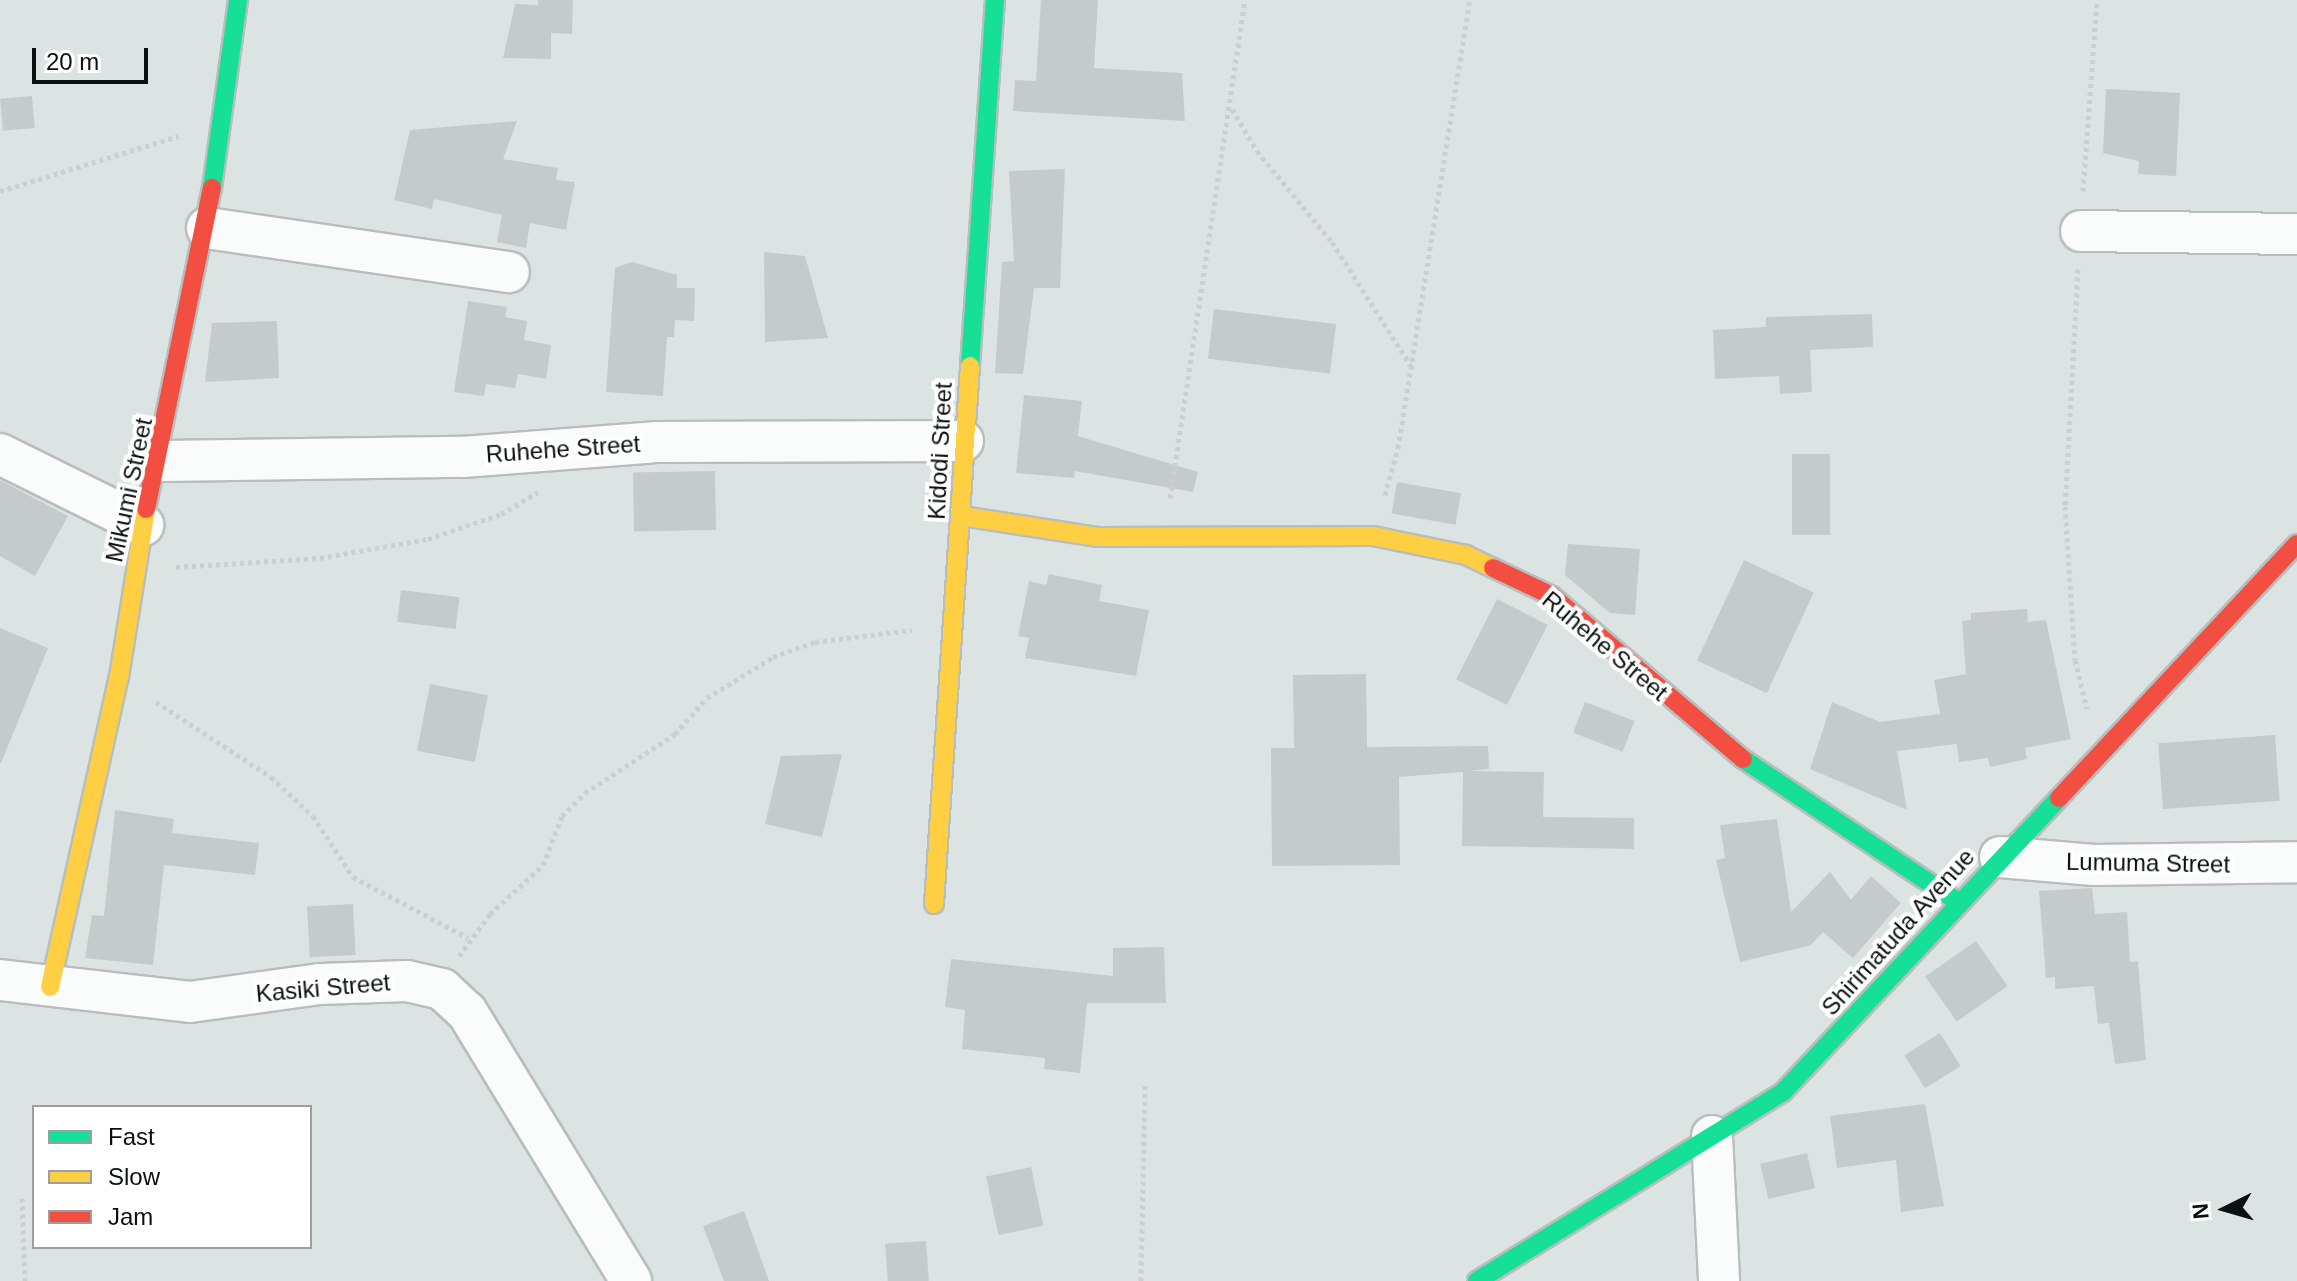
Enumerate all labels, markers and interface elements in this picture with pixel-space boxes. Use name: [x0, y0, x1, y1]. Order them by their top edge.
scale bar: [36, 32, 152, 82]
text: 20 m: [46, 48, 99, 75]
street label: Kidodi Street: [922, 382, 958, 520]
street label: Mikumi Street: [100, 415, 158, 565]
street label: Ruhehe Street: [485, 429, 641, 469]
street label: Ruhehe Street: [1536, 585, 1674, 707]
street label: Shirimatuda Avenue: [1815, 842, 1981, 1022]
street label: Lumuma Street: [2066, 847, 2230, 879]
street label: Kasiki Street: [255, 968, 391, 1008]
legend: [32, 1105, 312, 1249]
text: Fast: [108, 1123, 155, 1150]
text: Slow: [108, 1163, 160, 1190]
north arrow: [2185, 1169, 2265, 1249]
text: N: [2187, 1202, 2214, 1220]
text: Jam: [108, 1203, 153, 1230]

